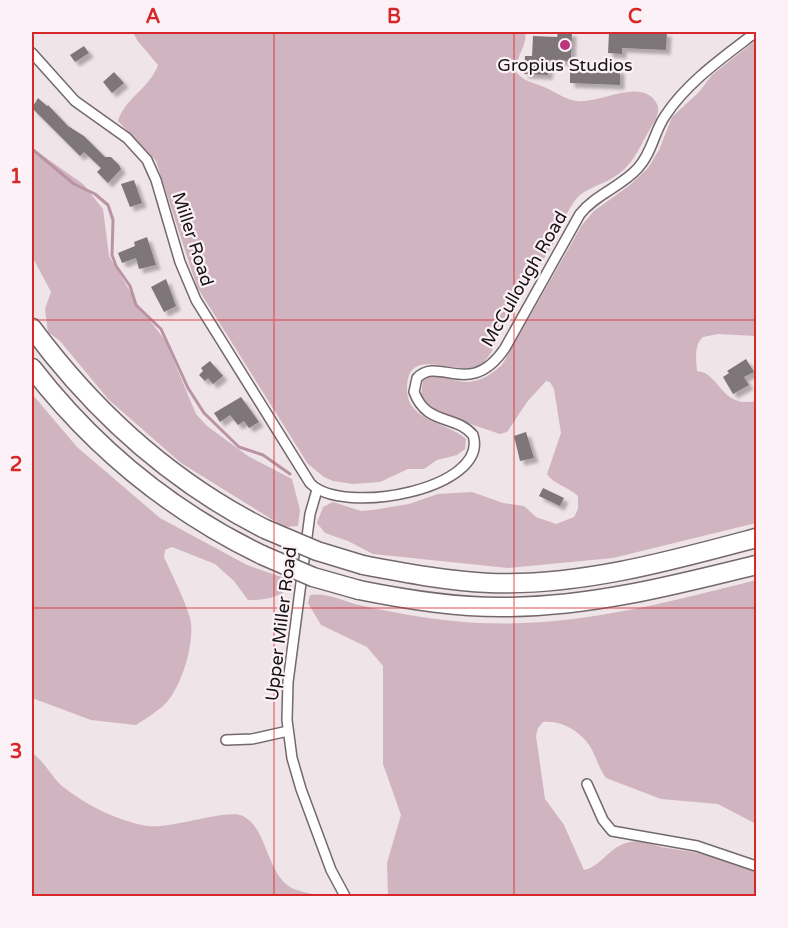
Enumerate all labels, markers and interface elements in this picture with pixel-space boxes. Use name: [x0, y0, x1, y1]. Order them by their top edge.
text: A: [146, 5, 161, 29]
text: B: [387, 5, 401, 29]
text: C: [628, 5, 642, 29]
marker: Gropius Studios: [558, 38, 572, 52]
place label: Gropius Studios: [497, 54, 633, 76]
text: 1: [10, 165, 22, 189]
street label: Miller Road: [167, 189, 219, 289]
street label: McCullough Road: [476, 207, 572, 351]
text: 2: [10, 453, 22, 477]
street label: Upper Miller Road: [261, 546, 301, 702]
text: 3: [10, 740, 22, 764]

